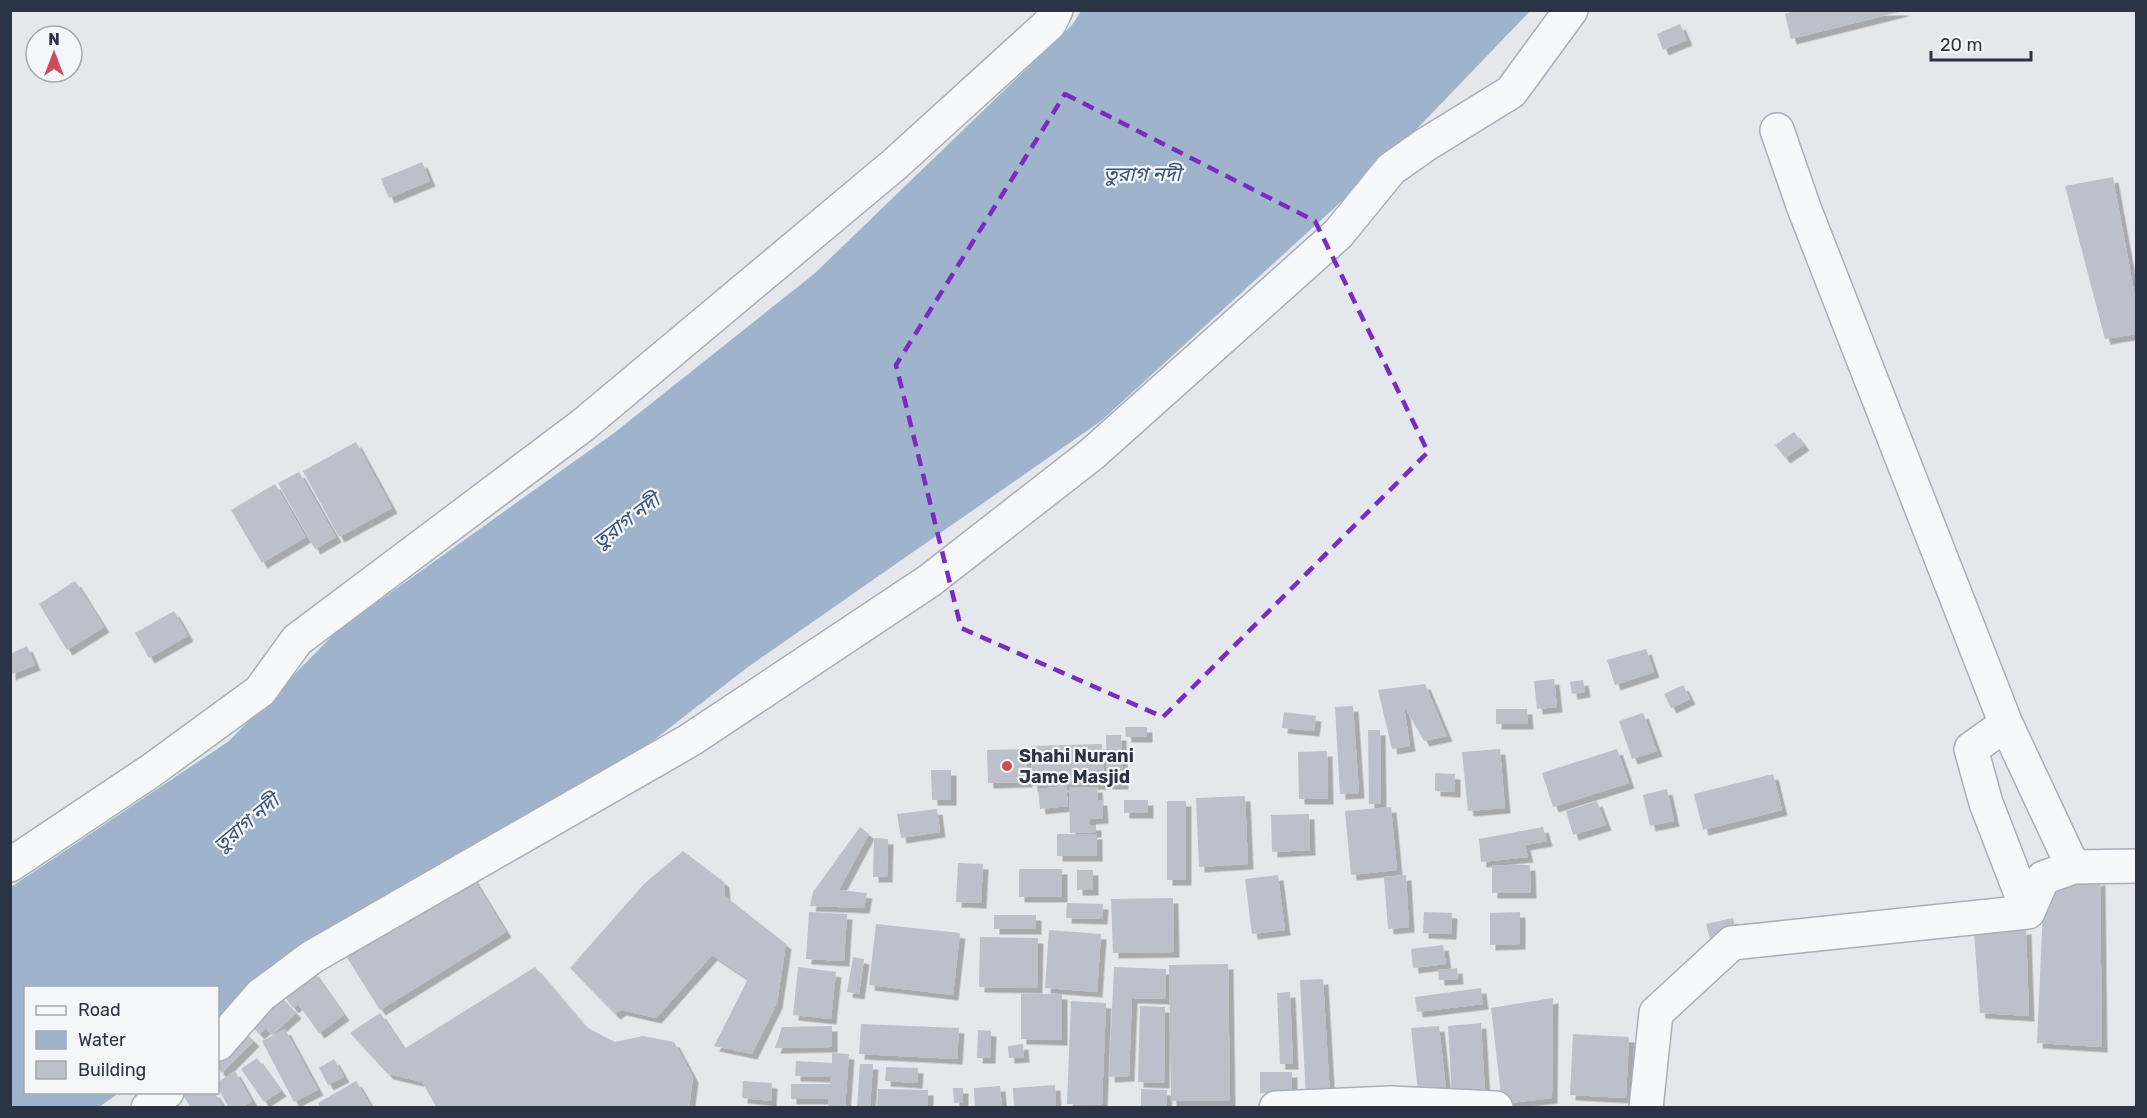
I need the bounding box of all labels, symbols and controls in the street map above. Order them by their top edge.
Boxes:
north arrow [24,24,84,84]
scale bar [1931,24,2032,62]
text: N [48,30,60,49]
text: 20 m [1940,34,1982,56]
water label: তুরাগ নদী [1103,162,1185,186]
water label: তুরাগ নদী [588,486,667,554]
place label: Shahi Nurani Jame Masjid [1019,745,1134,788]
marker: Shahi Nurani Jame Masjid [1000,759,1014,773]
water label: তুরাগ নদী [209,786,286,857]
legend [24,986,219,1094]
text: Road [78,999,121,1021]
text: Water [78,1029,126,1051]
text: Building [78,1059,146,1081]

